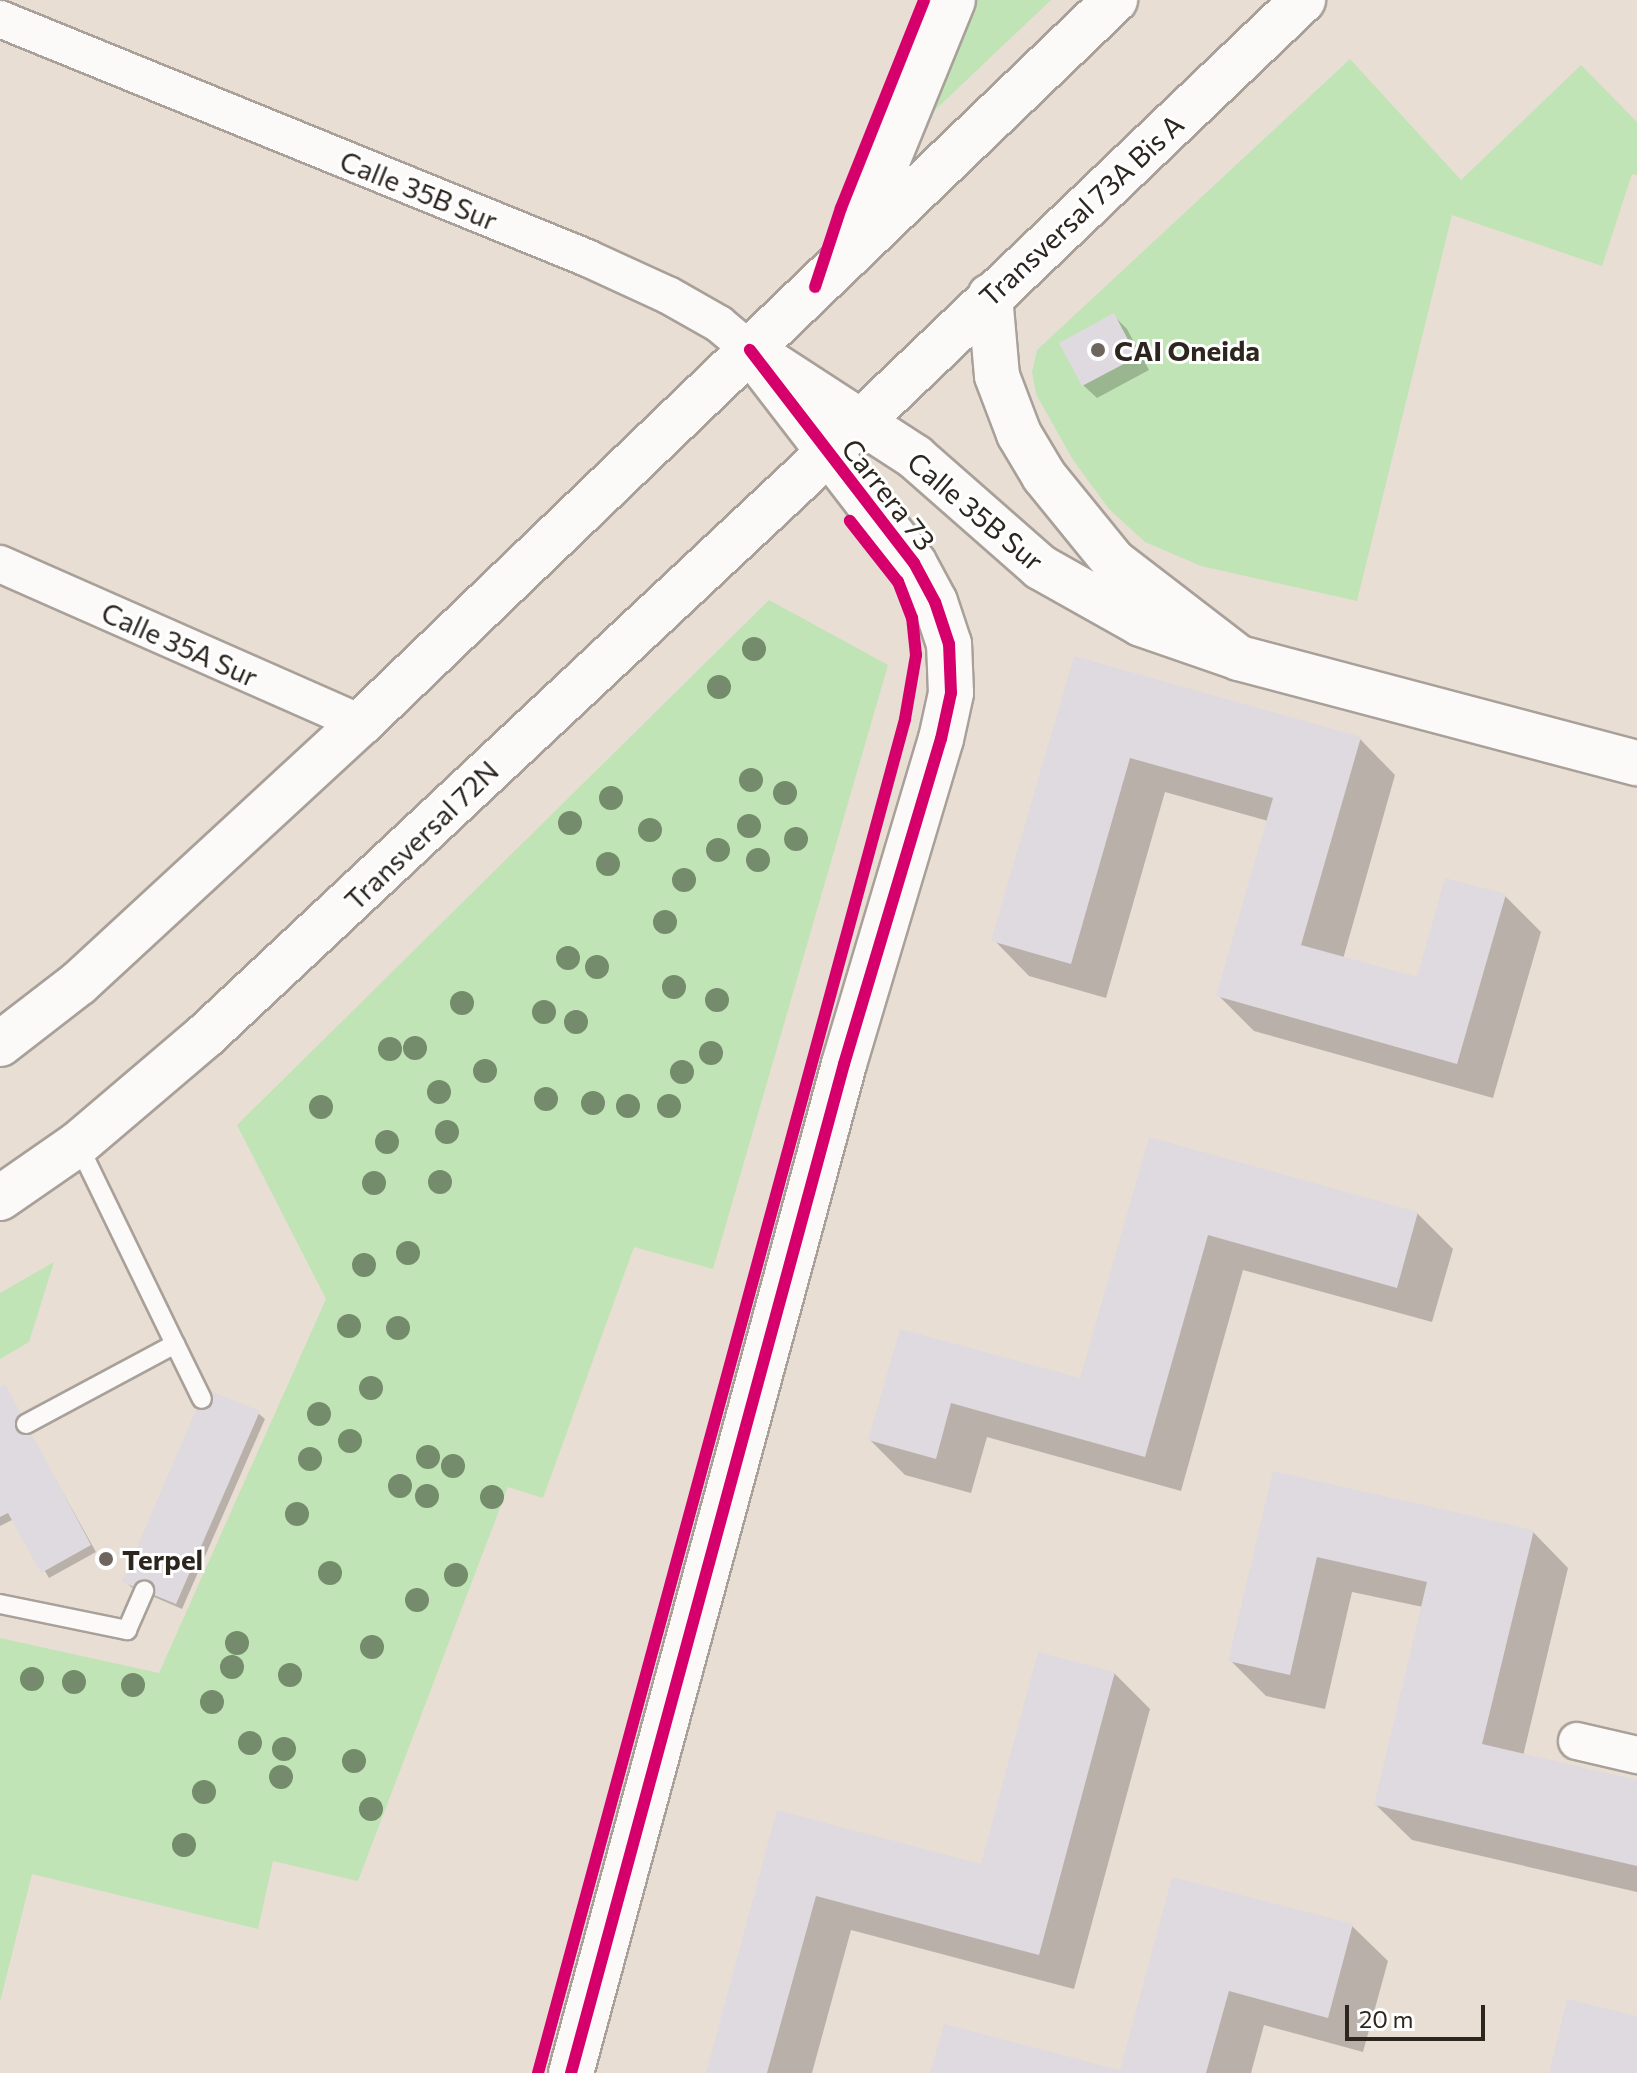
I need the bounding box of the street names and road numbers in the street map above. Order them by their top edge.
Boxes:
street label: Transversal 73A Bis A [972,107,1190,313]
street label: Calle 35B Sur [335,143,503,237]
street label: Carrera 73 [835,432,943,556]
street label: Calle 35B Sur [901,444,1051,578]
street label: Calle 35A Sur [97,595,263,693]
street label: Transversal 72N [337,753,505,917]

